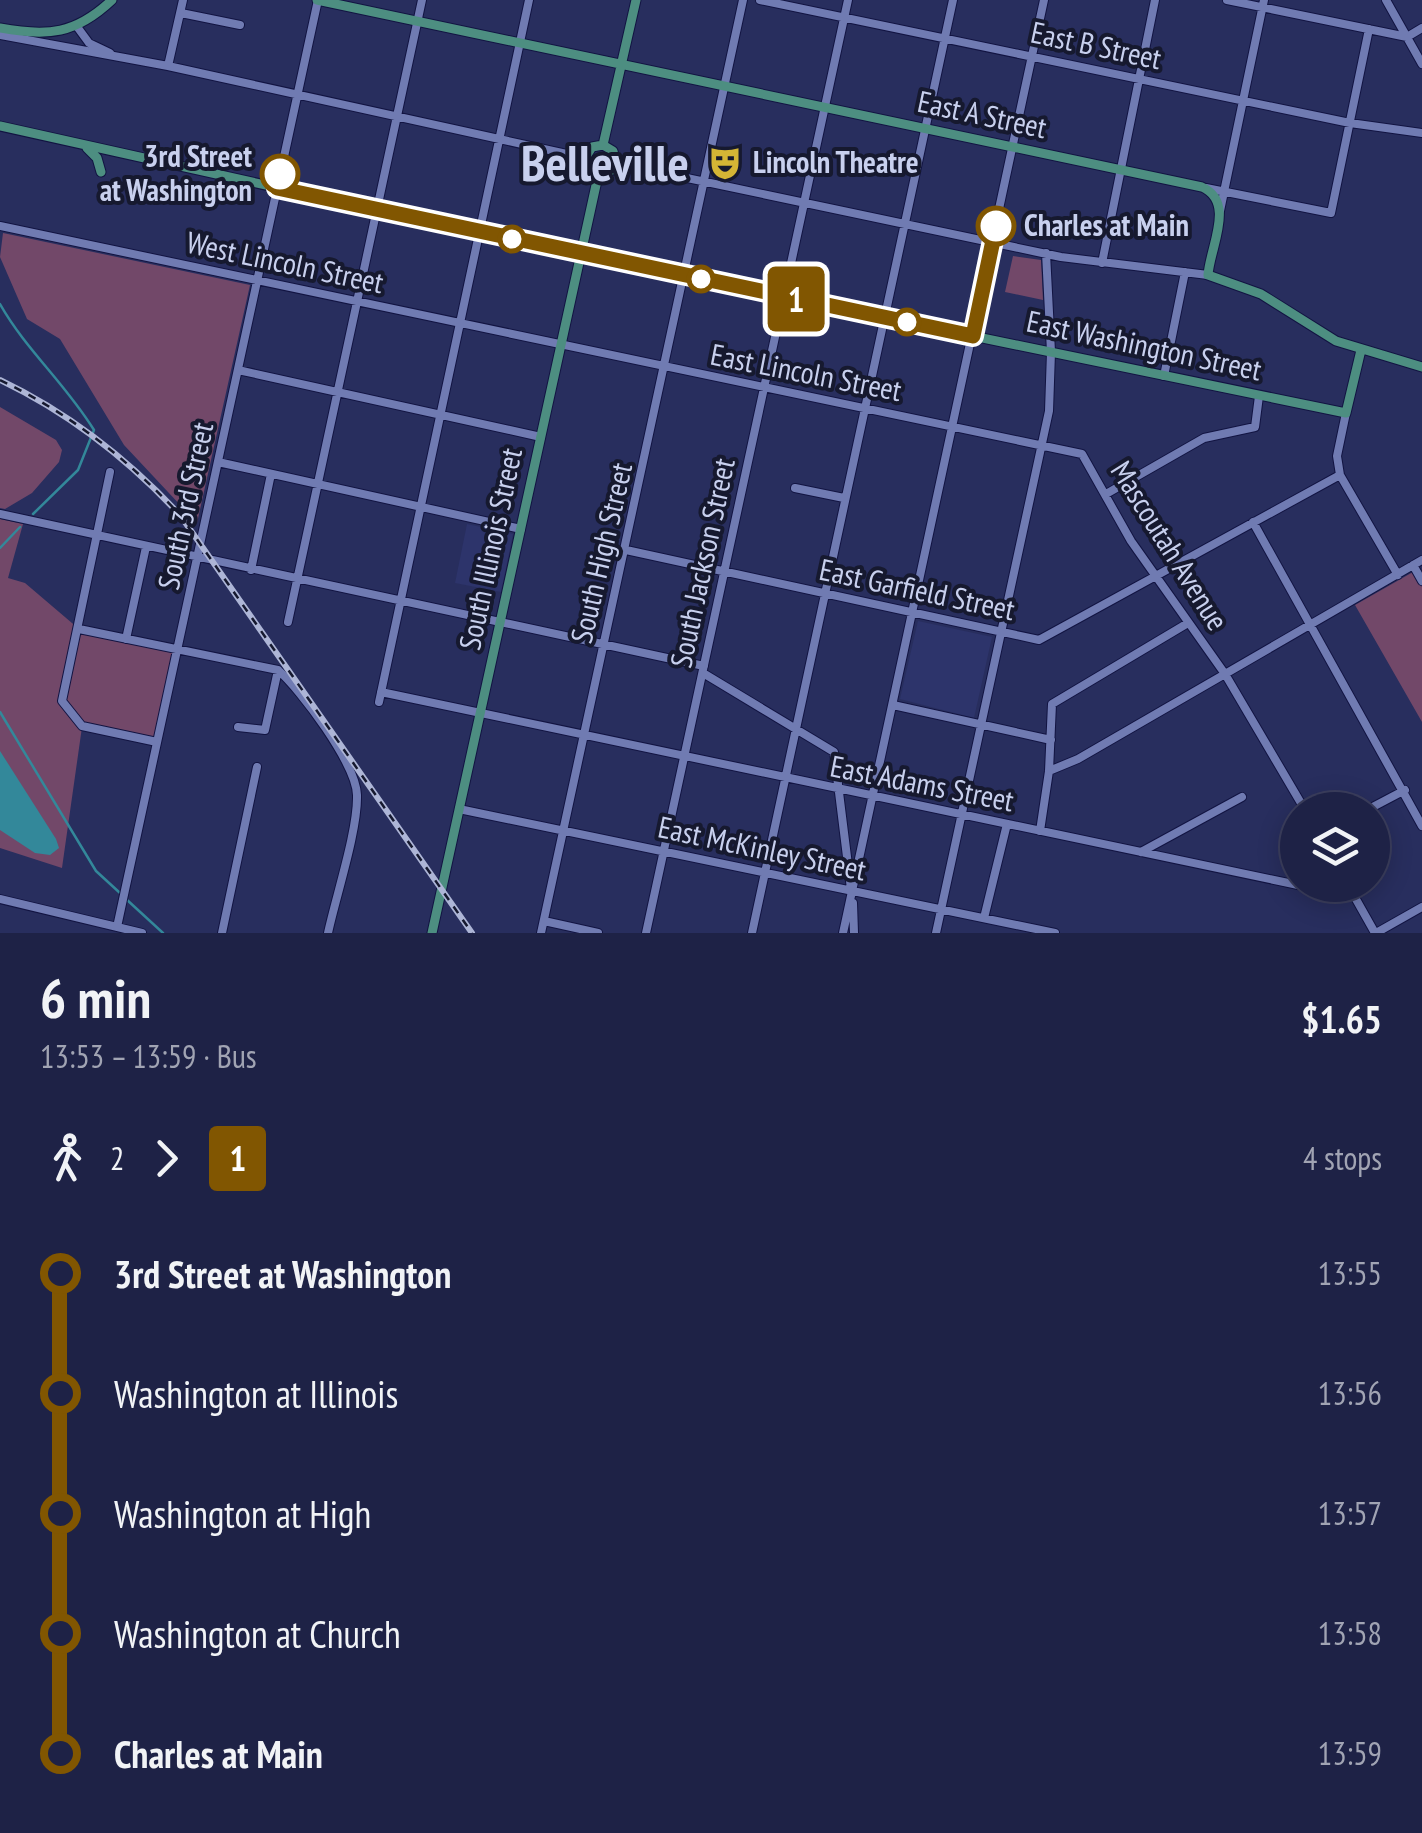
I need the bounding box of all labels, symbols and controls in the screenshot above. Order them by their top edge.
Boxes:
street label: East B Street [1028,12,1166,78]
street label: East A Street [914,81,1051,146]
district label: Belleville [521,130,689,195]
place label: 3rd Street at Washington [100,136,252,209]
place label: Lincoln Theatre [753,142,919,181]
theatre icon: Lincoln Theatre [706,144,744,182]
marker: 3rd Street at Washington [261,155,299,193]
place label: Charles at Main [1024,205,1189,244]
marker: Charles at Main [977,207,1015,245]
street label: West Lincoln Street [183,222,388,302]
unlabelled marker [499,226,525,252]
unlabelled marker [688,266,714,292]
line badge: 1 [764,266,828,332]
text: 1 [788,276,804,322]
street label: East Washington Street [1023,301,1266,389]
unlabelled marker [894,309,920,335]
street label: East Lincoln Street [708,334,906,409]
street label: South 3rd Street [148,418,221,593]
street label: South Illinois Street [449,443,530,653]
street label: Mascoutah Avenue [1103,453,1238,637]
street label: South Jackson Street [660,454,743,671]
street label: South High Street [561,458,640,647]
street label: East Garfield Street [816,549,1019,628]
street label: East Adams Street [827,746,1018,820]
map controls [1280,792,1390,902]
button: layers [1280,792,1390,902]
street label: East McKinley Street [655,806,871,889]
text: 6 min [40,962,151,1033]
text: $1.65 [1301,994,1382,1043]
text: 13:53 – 13:59 · Bus [40,1035,257,1077]
icon: walk [40,1131,95,1186]
icon: forward [139,1131,194,1186]
text: 1 [229,1135,246,1181]
text: 2 [110,1137,124,1179]
text: 4 stops [1303,1137,1382,1179]
text: 3rd Street at Washington [114,1249,451,1298]
text: 13:55 [1318,1252,1382,1294]
text: Washington at Illinois [114,1369,398,1418]
text: 13:56 [1318,1372,1382,1414]
text: Washington at High [114,1489,371,1538]
text: 13:57 [1318,1492,1382,1534]
text: Washington at Church [114,1609,401,1658]
text: 13:58 [1318,1612,1382,1654]
text: Charles at Main [114,1729,323,1778]
text: 13:59 [1318,1732,1382,1774]

